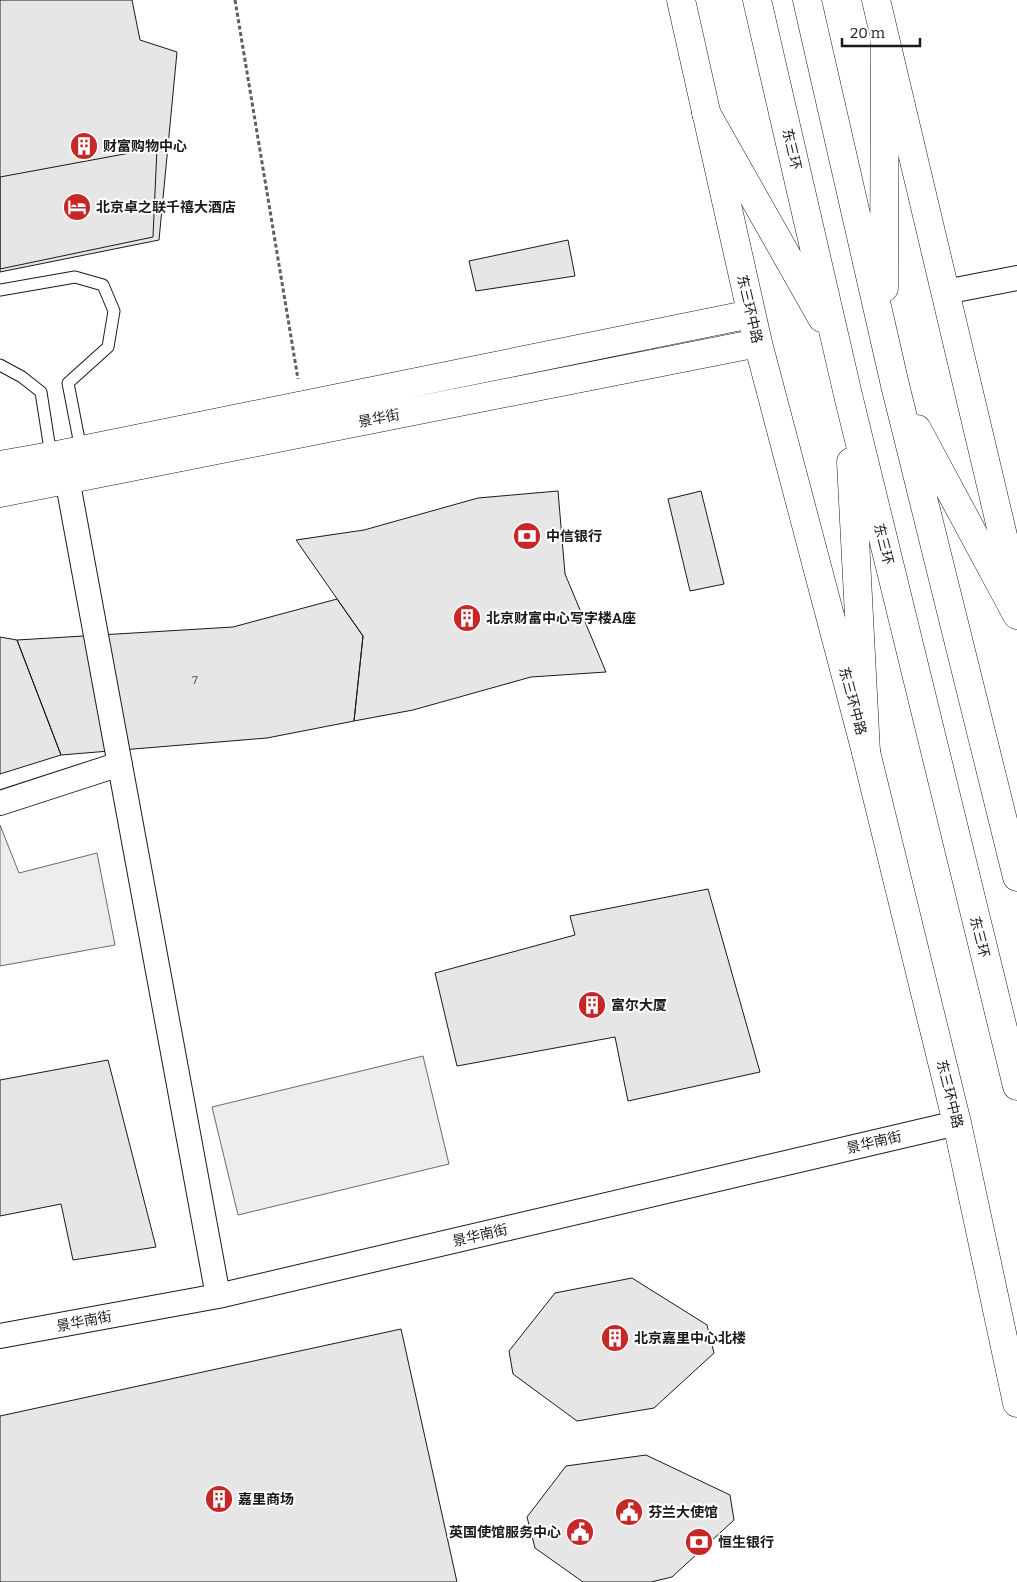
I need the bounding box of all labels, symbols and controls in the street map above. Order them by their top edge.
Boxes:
scale bar [842,15,920,47]
text: 20 m [850,24,886,42]
street label: 东三环 [779,127,805,171]
building icon: 财富购物中心 [69,131,99,161]
place label: 财富购物中心 [103,138,187,155]
hotel icon: 北京卓之联千禧大酒店 [62,192,92,222]
place label: 北京卓之联千禧大酒店 [96,199,236,216]
street label: 东三环中路 [733,273,766,345]
street label: 景华街 [357,406,401,431]
bank icon: 中信银行 [512,521,542,551]
street label: 东三环 [870,522,897,567]
place label: 中信银行 [546,528,602,545]
building icon: 北京财富中心写字楼A座 [452,603,482,633]
place label: 北京财富中心写字楼A座 [486,610,636,627]
street label: 东三环中路 [835,665,870,737]
house number: 7 [192,674,198,687]
street label: 东三环 [966,915,993,960]
building icon: 富尔大厦 [577,990,607,1020]
place label: 富尔大厦 [611,997,667,1014]
street label: 东三环中路 [933,1058,966,1130]
street label: 景华南街 [845,1128,903,1157]
street label: 景华南街 [451,1221,509,1250]
street label: 景华南街 [55,1308,113,1335]
building icon: 北京嘉里中心北楼 [600,1323,630,1353]
place label: 北京嘉里中心北楼 [634,1330,746,1347]
building icon: 嘉里商场 [204,1484,234,1514]
place label: 嘉里商场 [238,1491,294,1508]
public building icon: 芬兰大使馆 [614,1497,644,1527]
place label: 芬兰大使馆 [648,1504,718,1521]
public building icon: 英国使馆服务中心 [565,1517,595,1547]
place label: 英国使馆服务中心 [449,1524,561,1541]
bank icon: 恒生银行 [684,1527,714,1557]
place label: 恒生银行 [718,1534,774,1551]

